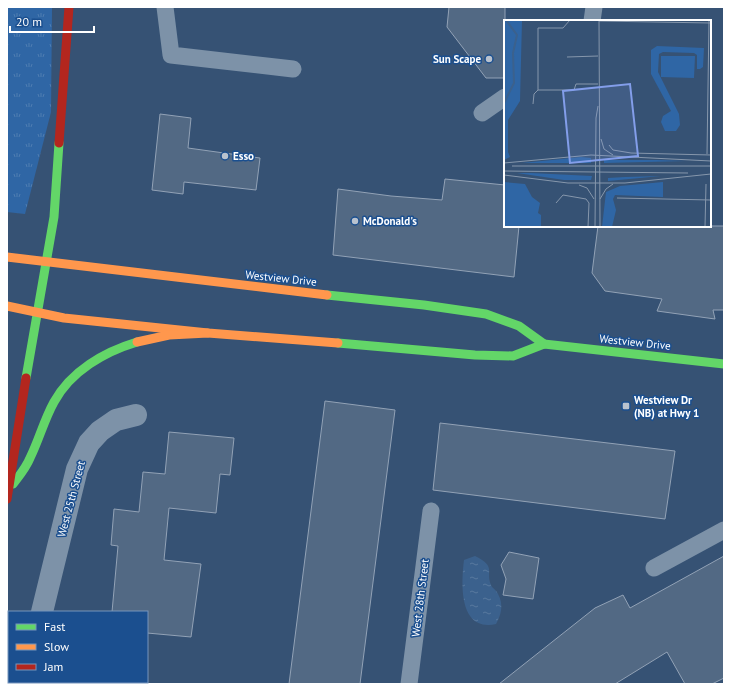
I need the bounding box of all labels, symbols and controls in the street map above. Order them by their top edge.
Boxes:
scale bar [10,8,94,34]
text: 20 m [16,14,42,29]
inset map [504,20,711,227]
place label: Sun Scape [433,52,481,66]
marker: Sun Scape [484,54,494,64]
place label: Esso [233,149,254,163]
marker: Esso [220,151,230,161]
place label: McDonald's [363,214,417,228]
marker: McDonald's [350,216,360,226]
street label: Westview Drive [245,267,318,289]
street label: Westview Drive [599,331,672,353]
place label: Westview Dr (NB) at Hwy 1 [634,393,699,420]
marker: Westview Dr (NB) at Hwy 1 [621,401,631,411]
street label: West 25th Street [54,459,88,539]
street label: West 28th Street [408,558,432,638]
legend [8,611,148,683]
text: Fast [44,619,65,634]
text: Slow [44,639,69,654]
text: Jam [43,659,63,674]

